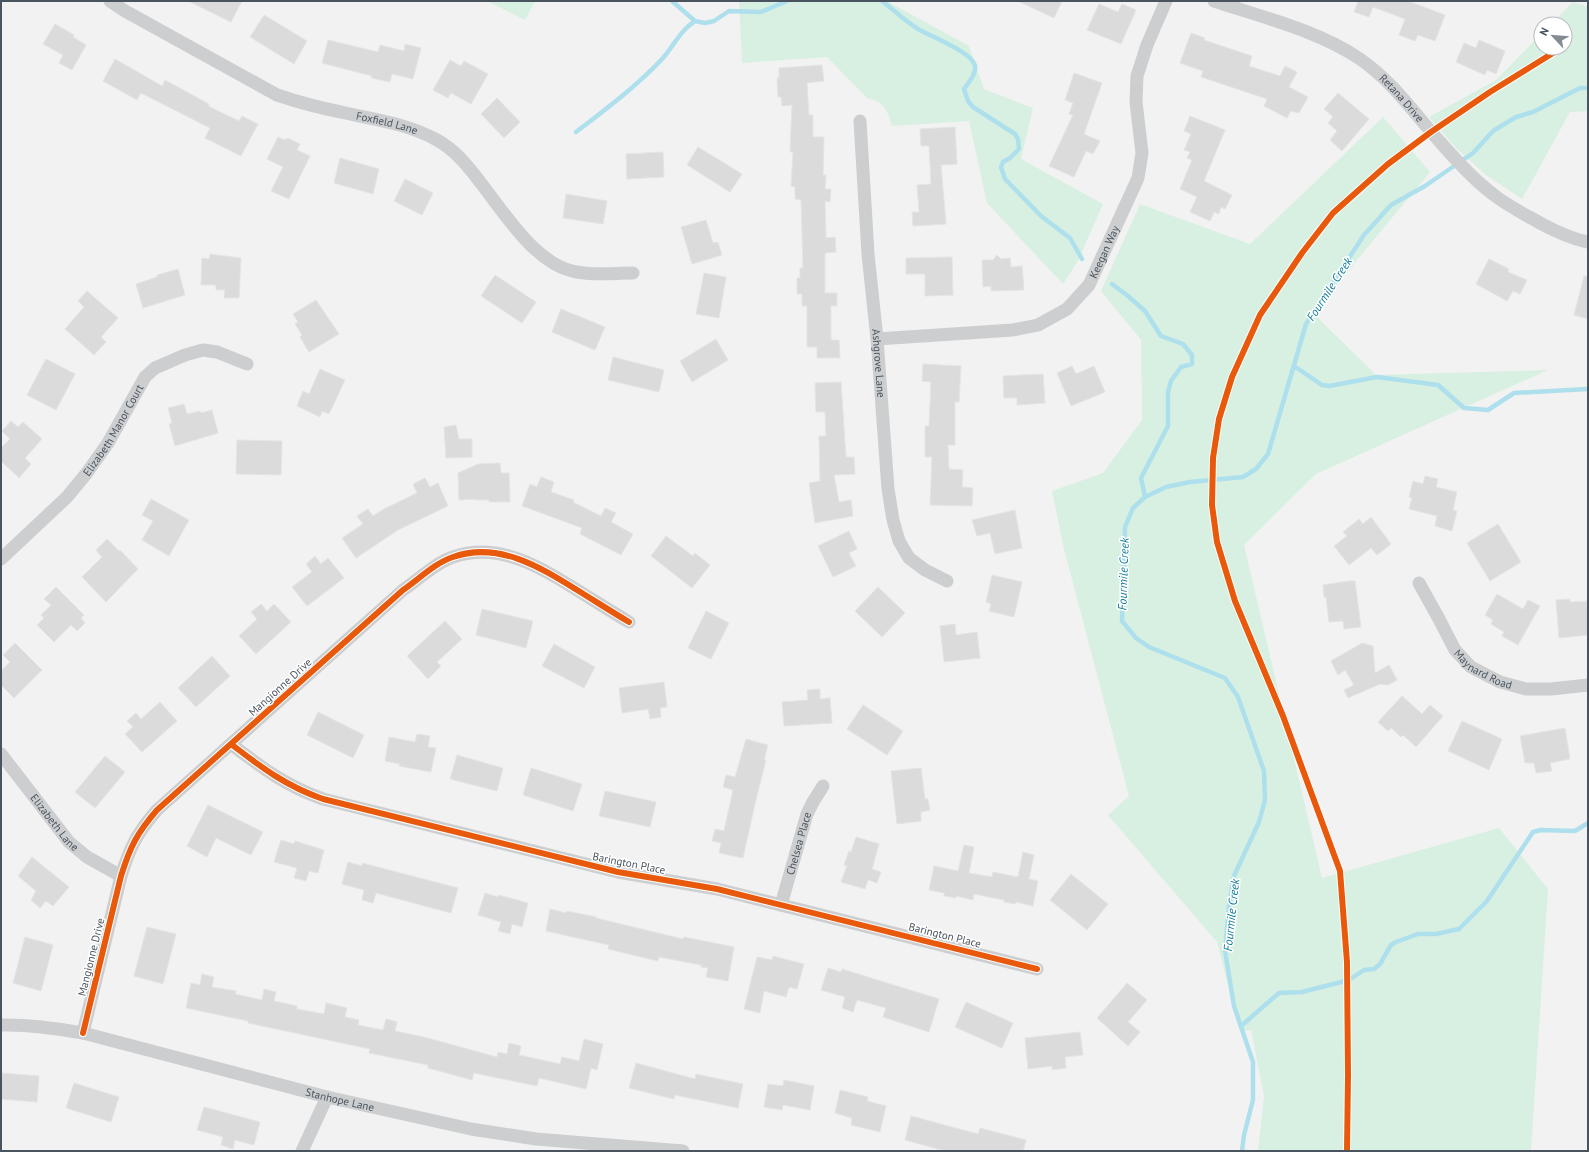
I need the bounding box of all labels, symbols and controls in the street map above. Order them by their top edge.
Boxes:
north arrow [1533,16,1573,56]
text: N [1536,25,1552,38]
street label: Retana Drive [1377,71,1427,125]
street label: Foxfield Lane [355,108,420,138]
street label: Keegan Way [1086,222,1123,280]
water label: Fourmile Creek [1303,254,1355,324]
street label: Ashgrove Lane [869,328,888,398]
street label: Elizabeth Manor Court [80,382,147,479]
water label: Fourmile Creek [1114,537,1132,611]
street label: Maynard Road [1451,646,1514,692]
street label: Mangionne Drive [246,655,315,719]
street label: Elizabeth Lane [27,791,82,854]
street label: Chelsea Place [783,810,814,877]
street label: Barington Place [591,849,667,877]
water label: Fourmile Creek [1220,877,1242,952]
street label: Mangionne Drive [75,916,108,998]
street label: Barington Place [907,919,983,951]
street label: Stanhope Lane [304,1085,376,1114]

